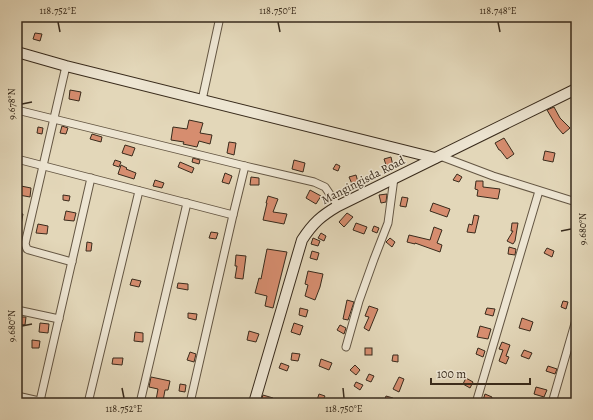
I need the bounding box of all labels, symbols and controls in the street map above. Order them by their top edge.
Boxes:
text: 118.752°E [40,4,77,17]
text: 118.750°E [259,4,297,17]
text: 118.748°E [479,4,517,17]
text: 9.678°N [5,88,18,120]
street label: Mangingisda Road [318,152,408,208]
text: 9.680°N [576,213,589,245]
text: 9.680°N [5,310,18,342]
scale bar [431,360,530,386]
text: 100 m [437,366,466,382]
text: 118.752°E [106,402,143,415]
text: 118.750°E [325,402,363,415]

